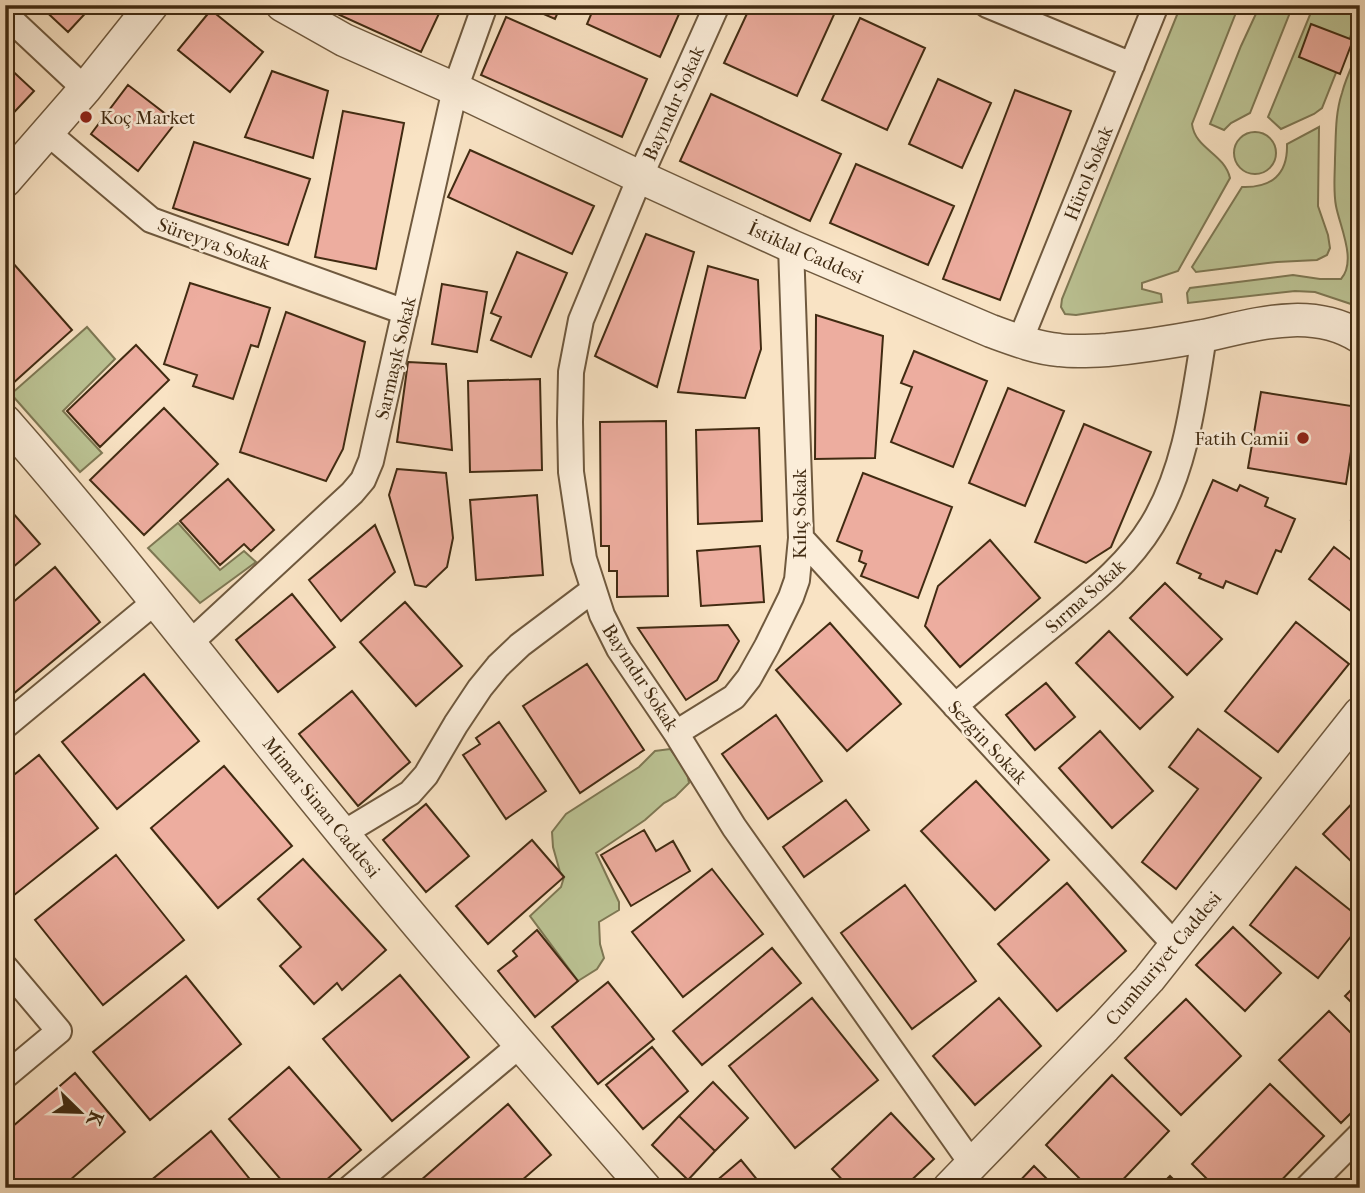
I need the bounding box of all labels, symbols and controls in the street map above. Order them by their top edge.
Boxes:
street label: Bayındır Sokak [639,42,709,164]
place label: Koç Market [100,107,196,129]
marker: Koç Market [78,109,94,125]
street label: Hürol Sokak [1060,123,1118,224]
street label: Süreyya Sokak [154,213,273,275]
street label: İstiklal Caddesi [744,218,867,288]
street label: Sarmaşık Sokak [371,294,421,422]
place label: Fatih Camii [1194,428,1289,450]
marker: Fatih Camii [1295,430,1311,446]
street label: Kılıç Sokak [789,469,811,559]
street label: Sırma Sokak [1041,555,1130,638]
street label: Bayındır Sokak [597,620,683,735]
street label: Sezgin Sokak [943,696,1032,789]
street label: Mimar Sinan Caddesi [258,733,385,883]
street label: Cumhuriyet Caddesi [1101,887,1226,1030]
north arrow [46,1078,116,1148]
text: K [81,1108,108,1130]

